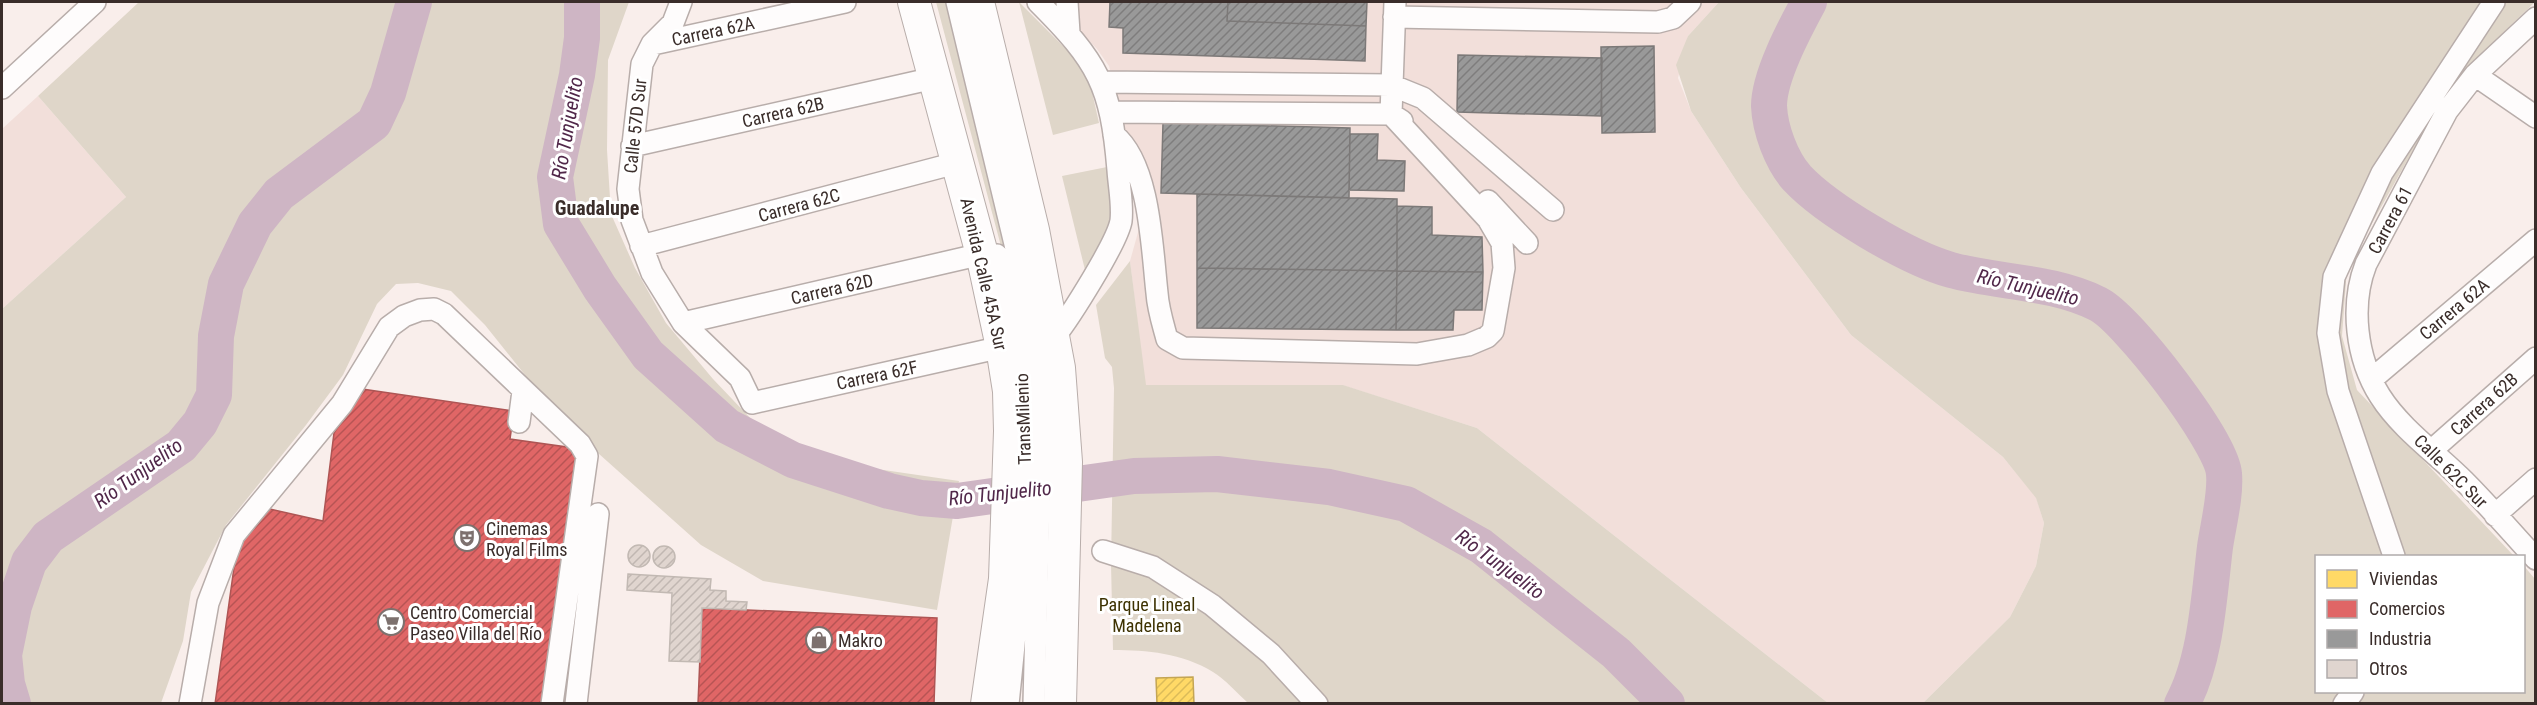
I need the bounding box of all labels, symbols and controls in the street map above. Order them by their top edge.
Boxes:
street label: Carrera 62A [670,12,757,50]
water label: Río Tunjuelito [546,75,588,181]
street label: Calle 57D Sur [620,77,650,175]
street label: Carrera 62B [740,92,826,132]
street label: Carrera 61 [2363,183,2417,257]
street label: Carrera 62C [756,184,842,226]
district label: Guadalupe [555,196,639,220]
street label: Avenida Calle 45A Sur [956,196,1012,353]
water label: Río Tunjuelito [1975,264,2081,310]
street label: Carrera 62D [789,269,875,309]
street label: Carrera 62A [2415,274,2493,344]
street label: Carrera 62F [835,356,920,394]
street label: Carrera 62B [2446,368,2522,440]
street label: TransMilenio [1011,373,1035,465]
street label: Calle 62C Sur [2410,430,2492,512]
water label: Río Tunjuelito [89,433,187,513]
water label: Río Tunjuelito [947,476,1053,510]
place label: Cinemas Royal Films [486,518,567,560]
theatre icon: Cinemas Royal Films [452,523,482,553]
water label: Río Tunjuelito [1451,524,1549,604]
legend [2315,555,2525,693]
text: Viviendas [2369,568,2438,589]
park label: Parque Lineal Madelena [1099,594,1195,636]
text: Comercios [2369,598,2445,619]
place label: Centro Comercial Paseo Villa del Río [410,602,542,644]
supermarket icon: Centro Comercial Paseo Villa del Río [376,607,406,637]
shop icon: Makro [804,625,834,655]
text: Industria [2369,628,2432,649]
place label: Makro [838,630,883,651]
text: Otros [2369,658,2408,679]

